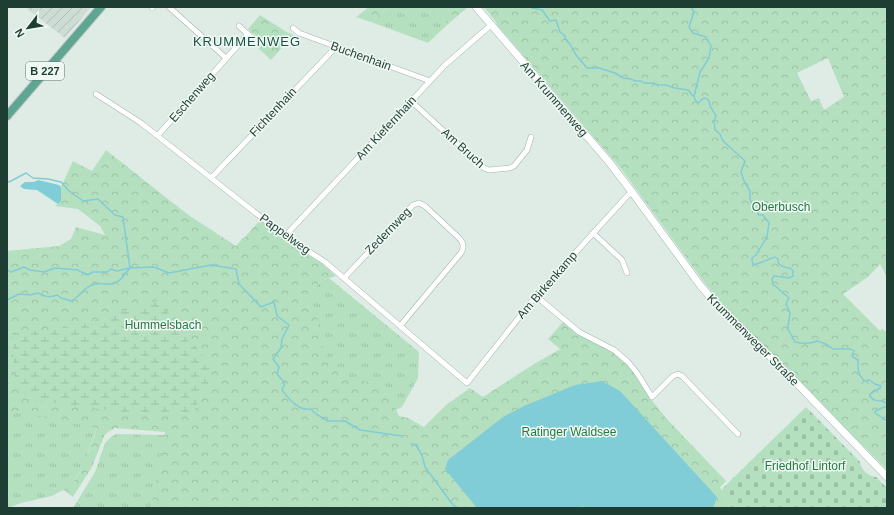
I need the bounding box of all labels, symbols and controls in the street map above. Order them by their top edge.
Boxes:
north arrow [8,8,48,48]
text: N [12,27,27,40]
district label: KRUMMENWEG [193,34,301,49]
street label: Buchenhain [329,39,393,73]
street label: Am Krummenweg [517,58,591,140]
road number: B 227 [26,62,64,80]
street label: Eschenweg [166,69,218,125]
street label: Fichtenhain [247,85,299,139]
street label: Am Kiefernhain [353,93,419,163]
street label: Am Bruch [439,125,487,171]
park label: Oberbusch [752,200,810,214]
street label: Zedernweg [362,205,414,257]
street label: Pappelweg [257,211,313,257]
street label: Am Birkenkamp [514,248,580,322]
street label: Krummenweger Straße [704,291,802,389]
park label: Hummelsbach [125,318,201,332]
park label: Ratinger Waldsee [522,425,617,439]
park label: Friedhof Lintorf [765,459,846,473]

